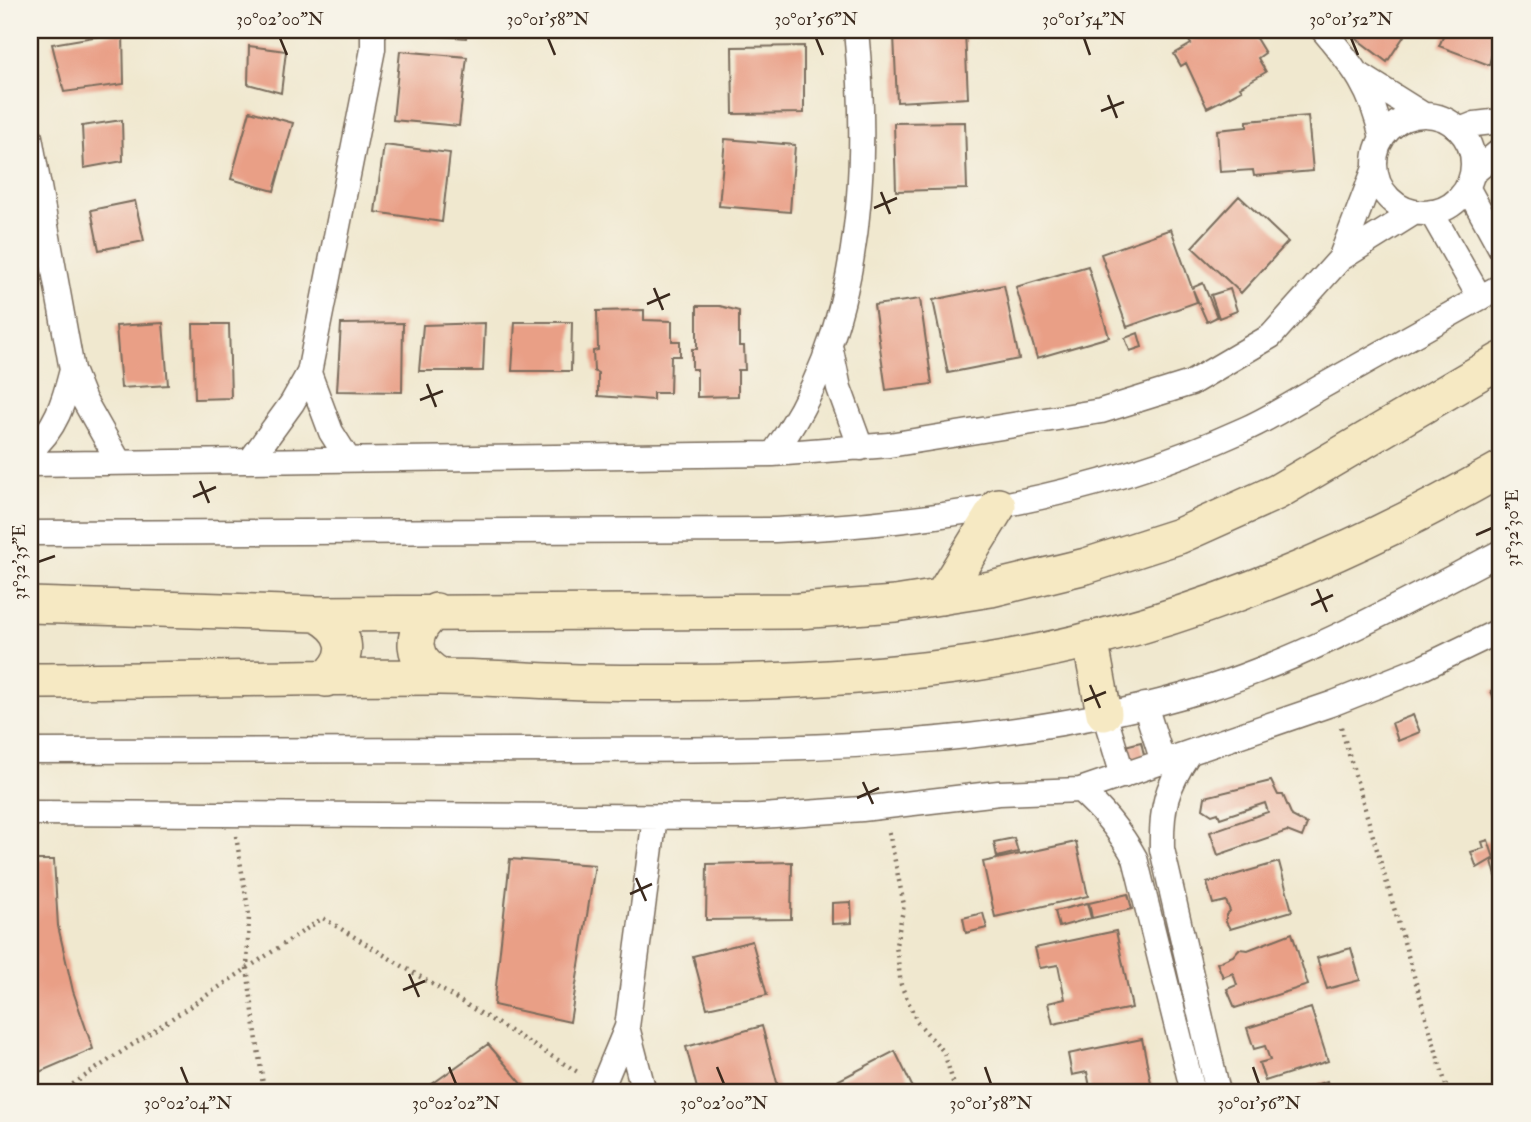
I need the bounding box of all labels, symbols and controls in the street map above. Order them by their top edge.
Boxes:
text: 30°02'00"N [236,8,324,31]
text: 30°01'58"N [507,8,589,31]
text: 30°01'56"N [774,8,858,31]
text: 30°01'54"N [1042,8,1126,31]
text: 30°01'52"N [1309,8,1393,31]
text: 31°32'30"E [1501,489,1524,567]
text: 31°32'35"E [8,524,31,600]
text: 30°02'04"N [144,1092,232,1115]
text: 30°02'02"N [412,1092,500,1115]
text: 30°02'00"N [680,1092,768,1115]
text: 30°01'58"N [950,1092,1032,1115]
text: 30°01'56"N [1217,1092,1301,1115]

